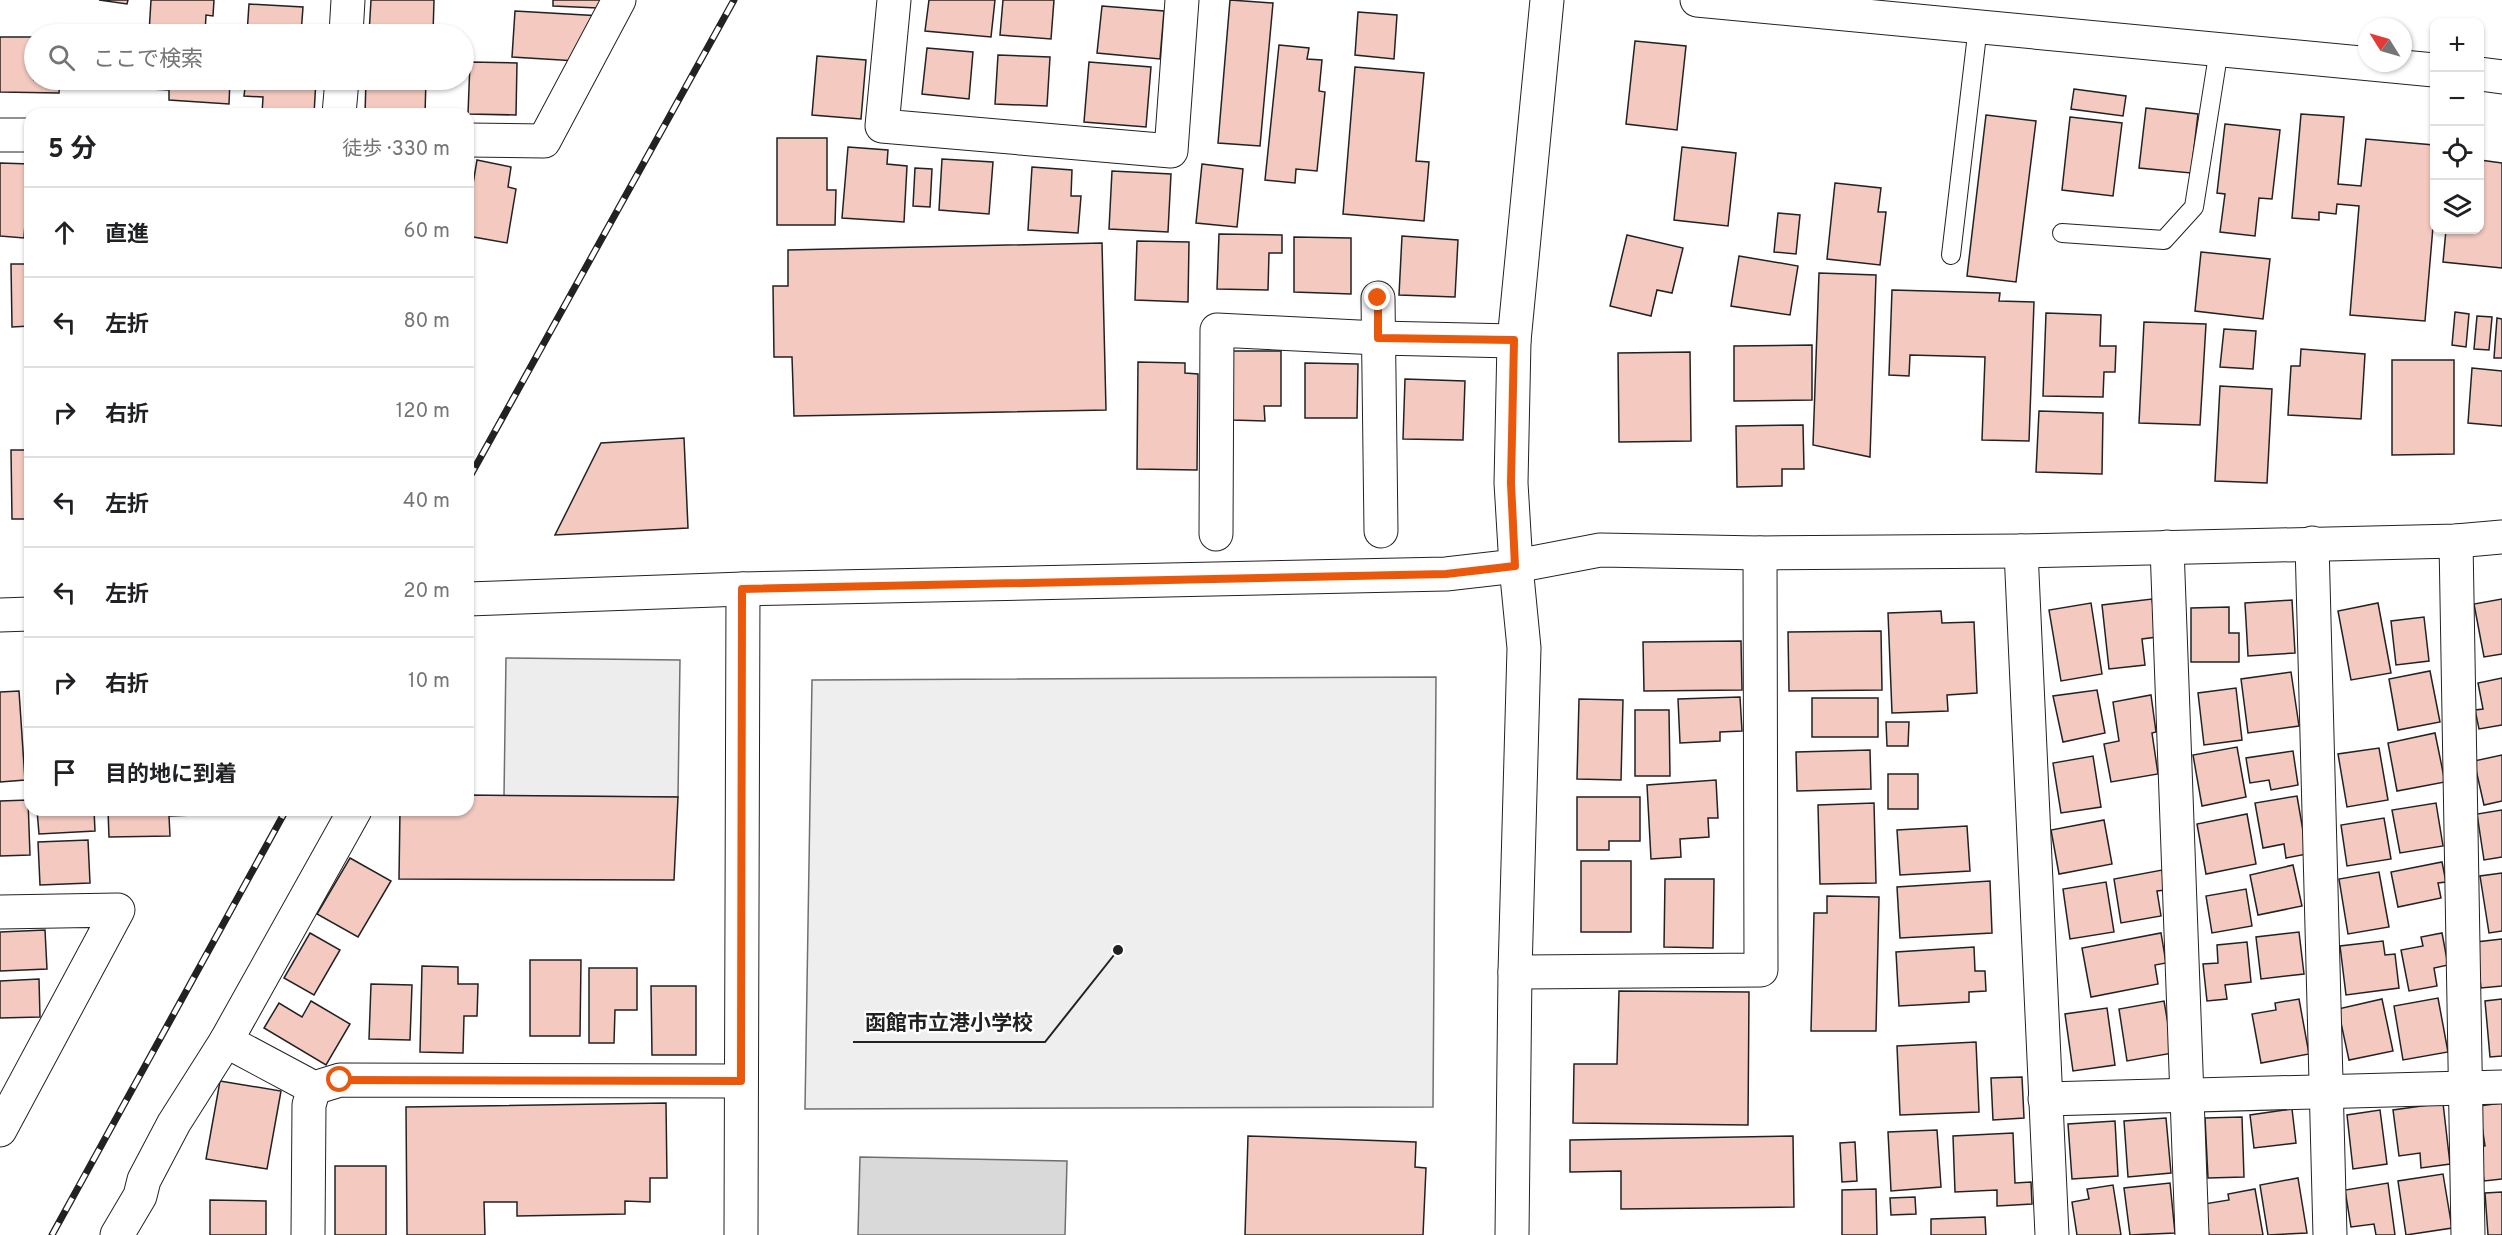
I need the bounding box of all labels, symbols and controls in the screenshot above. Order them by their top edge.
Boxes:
north arrow [2358,18,2412,72]
map controls [2430,18,2484,234]
button: + [2430,18,2484,72]
search box [24,24,474,90]
icon: search [45,41,78,74]
text: ここで検索 [93,47,203,74]
button: − [2430,72,2484,126]
button: locate [2430,126,2484,180]
text: 5 分 [48,134,96,167]
text: 徒歩 · 330 m [342,137,450,163]
button: layers [2430,180,2484,234]
icon: ahead [48,216,81,249]
text: 60 m [404,219,450,245]
text: 直進 [105,222,149,249]
route end [1364,284,1390,310]
icon: left [48,306,81,339]
text: 80 m [404,309,450,335]
text: 左折 [105,312,149,339]
icon: right [48,396,81,429]
text: 120 m [396,399,450,425]
text: 右折 [105,402,149,429]
icon: left [48,486,81,519]
text: 40 m [403,489,450,515]
text: 左折 [105,492,149,519]
icon: left [48,576,81,609]
text: 20 m [403,579,450,605]
text: 左折 [105,582,149,609]
icon: right [48,666,81,699]
text: 10 m [408,669,450,695]
text: 右折 [105,672,149,699]
icon: arrive [48,756,81,789]
text: 目的地に到着 [105,762,237,789]
callout: 函館市立港小学校 [853,1003,1045,1042]
text: 函館市立港小学校 [865,1011,1033,1038]
route start [326,1066,352,1092]

